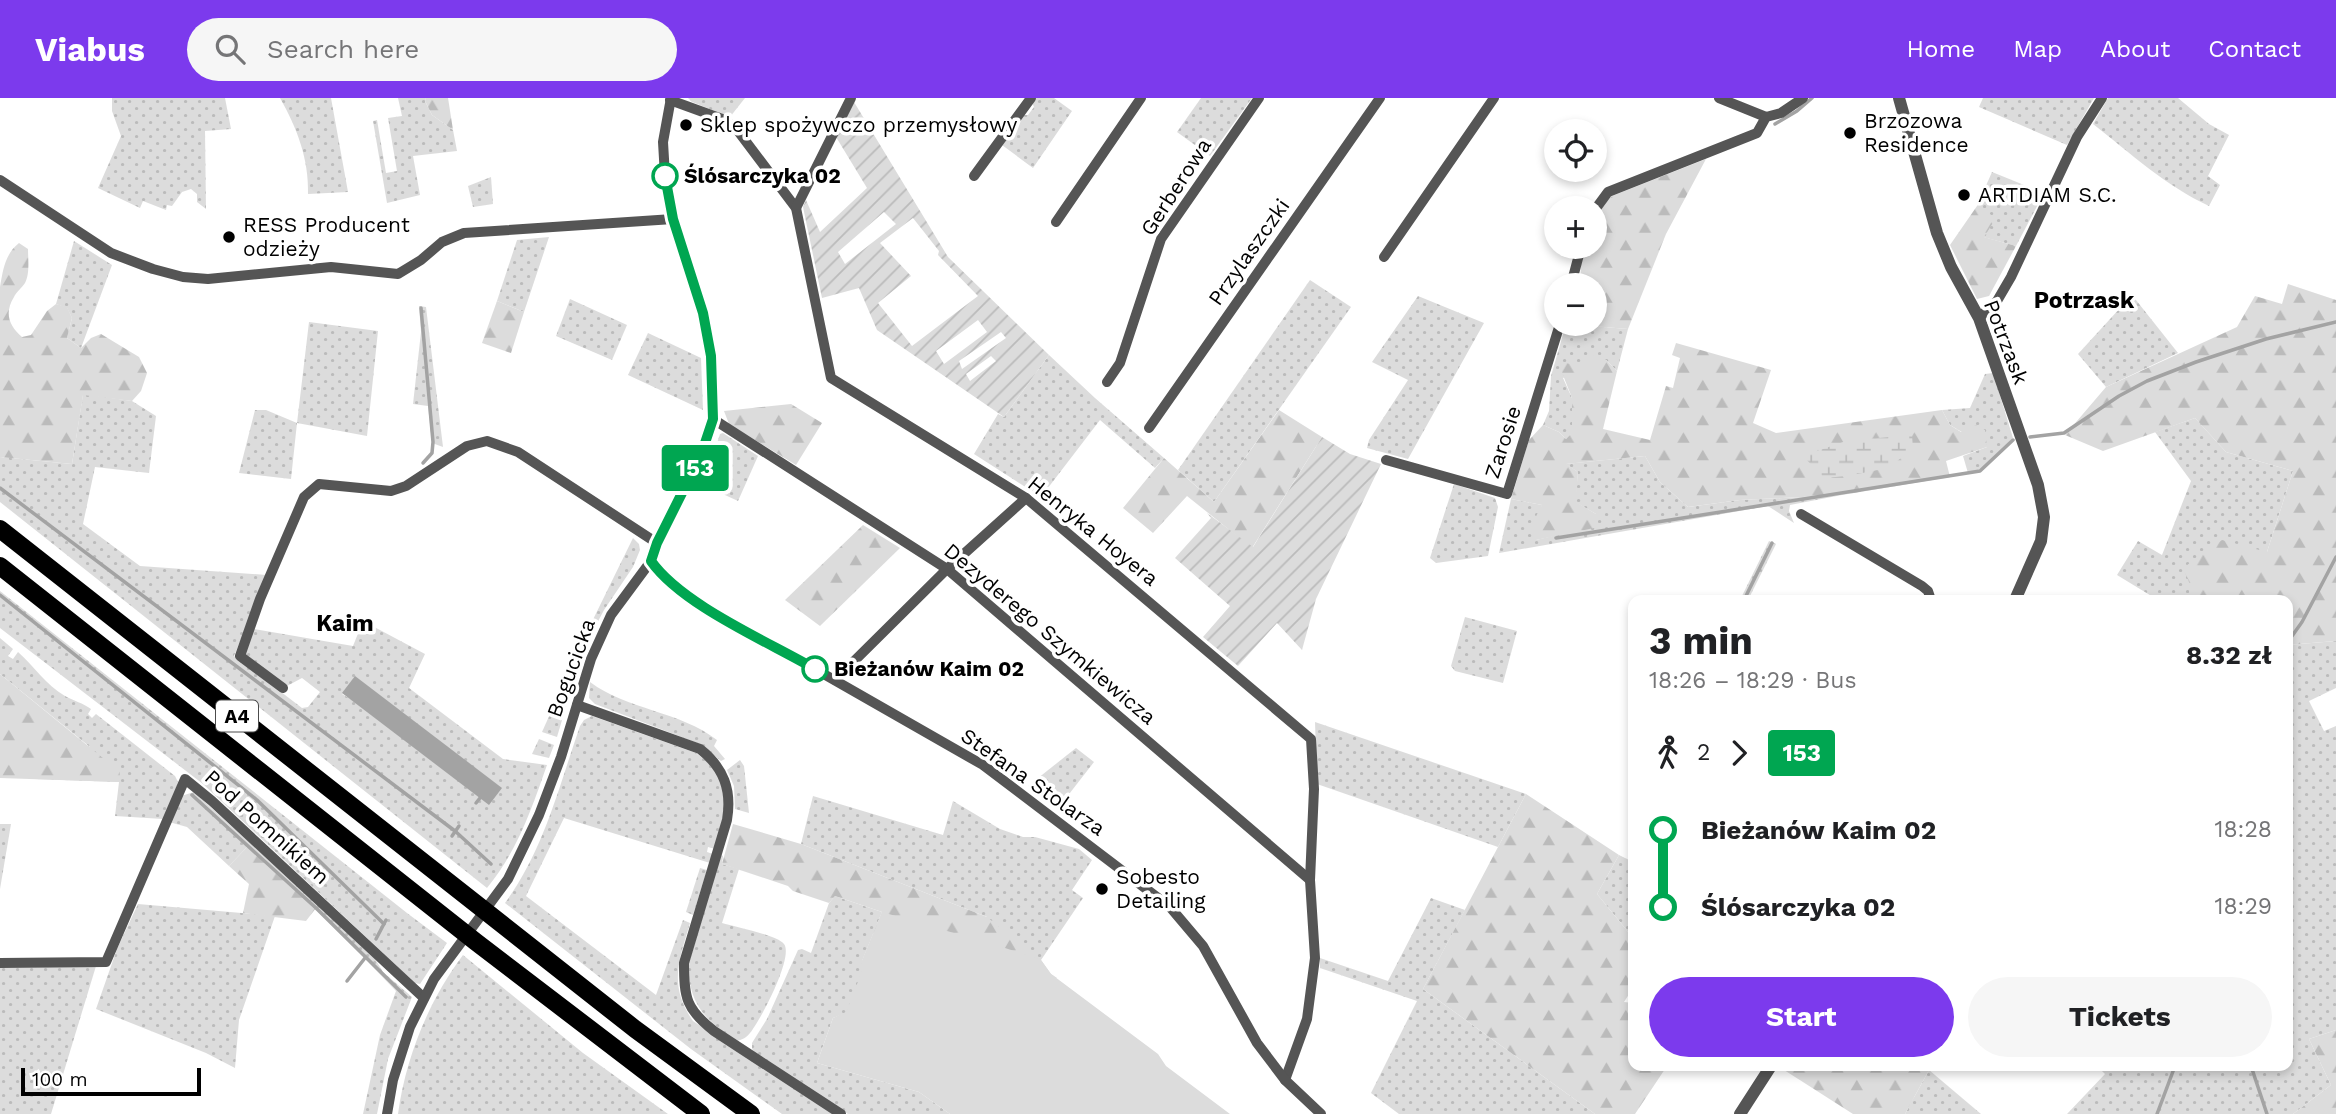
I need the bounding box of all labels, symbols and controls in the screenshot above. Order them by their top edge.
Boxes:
search box [187,18,677,81]
text: Viabus [35,30,145,69]
icon: search [211,30,249,68]
text: Search here [267,34,419,64]
text: Home [1907,35,1975,63]
text: Map [2013,35,2062,63]
text: About [2100,35,2170,63]
text: Contact [2208,35,2301,63]
place label: Brzozowa Residence [1864,108,1969,157]
place label: Sklep spożywczo przemysłowy [700,112,1018,137]
marker: Sklep spożywczo przemysłowy [678,117,694,133]
map controls [1544,119,1607,336]
button: locate [1544,119,1607,182]
marker: Brzozowa Residence [1842,125,1858,141]
street label: Gerberowa [1135,133,1216,240]
marker: Ślósarczyka 02 [652,163,678,189]
place label: Ślósarczyka 02 [684,163,841,188]
place label: ARTDIAM S.C. [1978,182,2117,207]
marker: ARTDIAM S.C. [1956,187,1972,203]
street label: Przylaszczki [1203,194,1294,310]
button: + [1544,196,1607,259]
place label: RESS Producent odzieży [243,212,410,261]
marker: RESS Producent odzieży [221,229,237,245]
button: − [1544,273,1607,336]
district label: Potrzask [2034,287,2135,314]
street label: Potrzask [1979,296,2034,388]
street label: Zarosie [1479,402,1526,481]
line badge: 153 [655,445,735,491]
text: 153 [676,454,714,482]
street label: Henryka Hoyera [1023,470,1164,591]
street label: Dezyderego Szymkiewicza [939,538,1161,730]
district label: Kaim [316,610,374,637]
street label: Bogucicka [541,615,600,721]
text: 3 min [1649,619,1753,663]
text: 8.32 zł [2186,640,2272,670]
marker: Bieżanów Kaim 02 [802,656,828,682]
place label: Bieżanów Kaim 02 [834,656,1024,681]
text: 18:26 – 18:29 · Bus [1649,667,1857,694]
road number: A4 [216,701,258,732]
street label: Stefana Stolarza [956,723,1110,841]
icon: walk [1649,734,1687,772]
icon: forward [1720,734,1758,772]
text: 2 [1697,739,1710,766]
text: 153 [1782,739,1821,767]
street label: Pod Pomnikiem [200,764,335,889]
text: Bieżanów Kaim 02 [1701,815,1936,845]
text: 18:28 [2214,816,2272,843]
place label: Sobesto Detailing [1116,864,1206,913]
marker: Sobesto Detailing [1094,881,1110,897]
text: Ślósarczyka 02 [1701,892,1895,922]
text: 18:29 [2214,893,2272,920]
button: Start [1649,977,1954,1057]
button: Tickets [1968,977,2272,1057]
scale bar [21,1065,201,1097]
text: 100 m [32,1068,88,1091]

